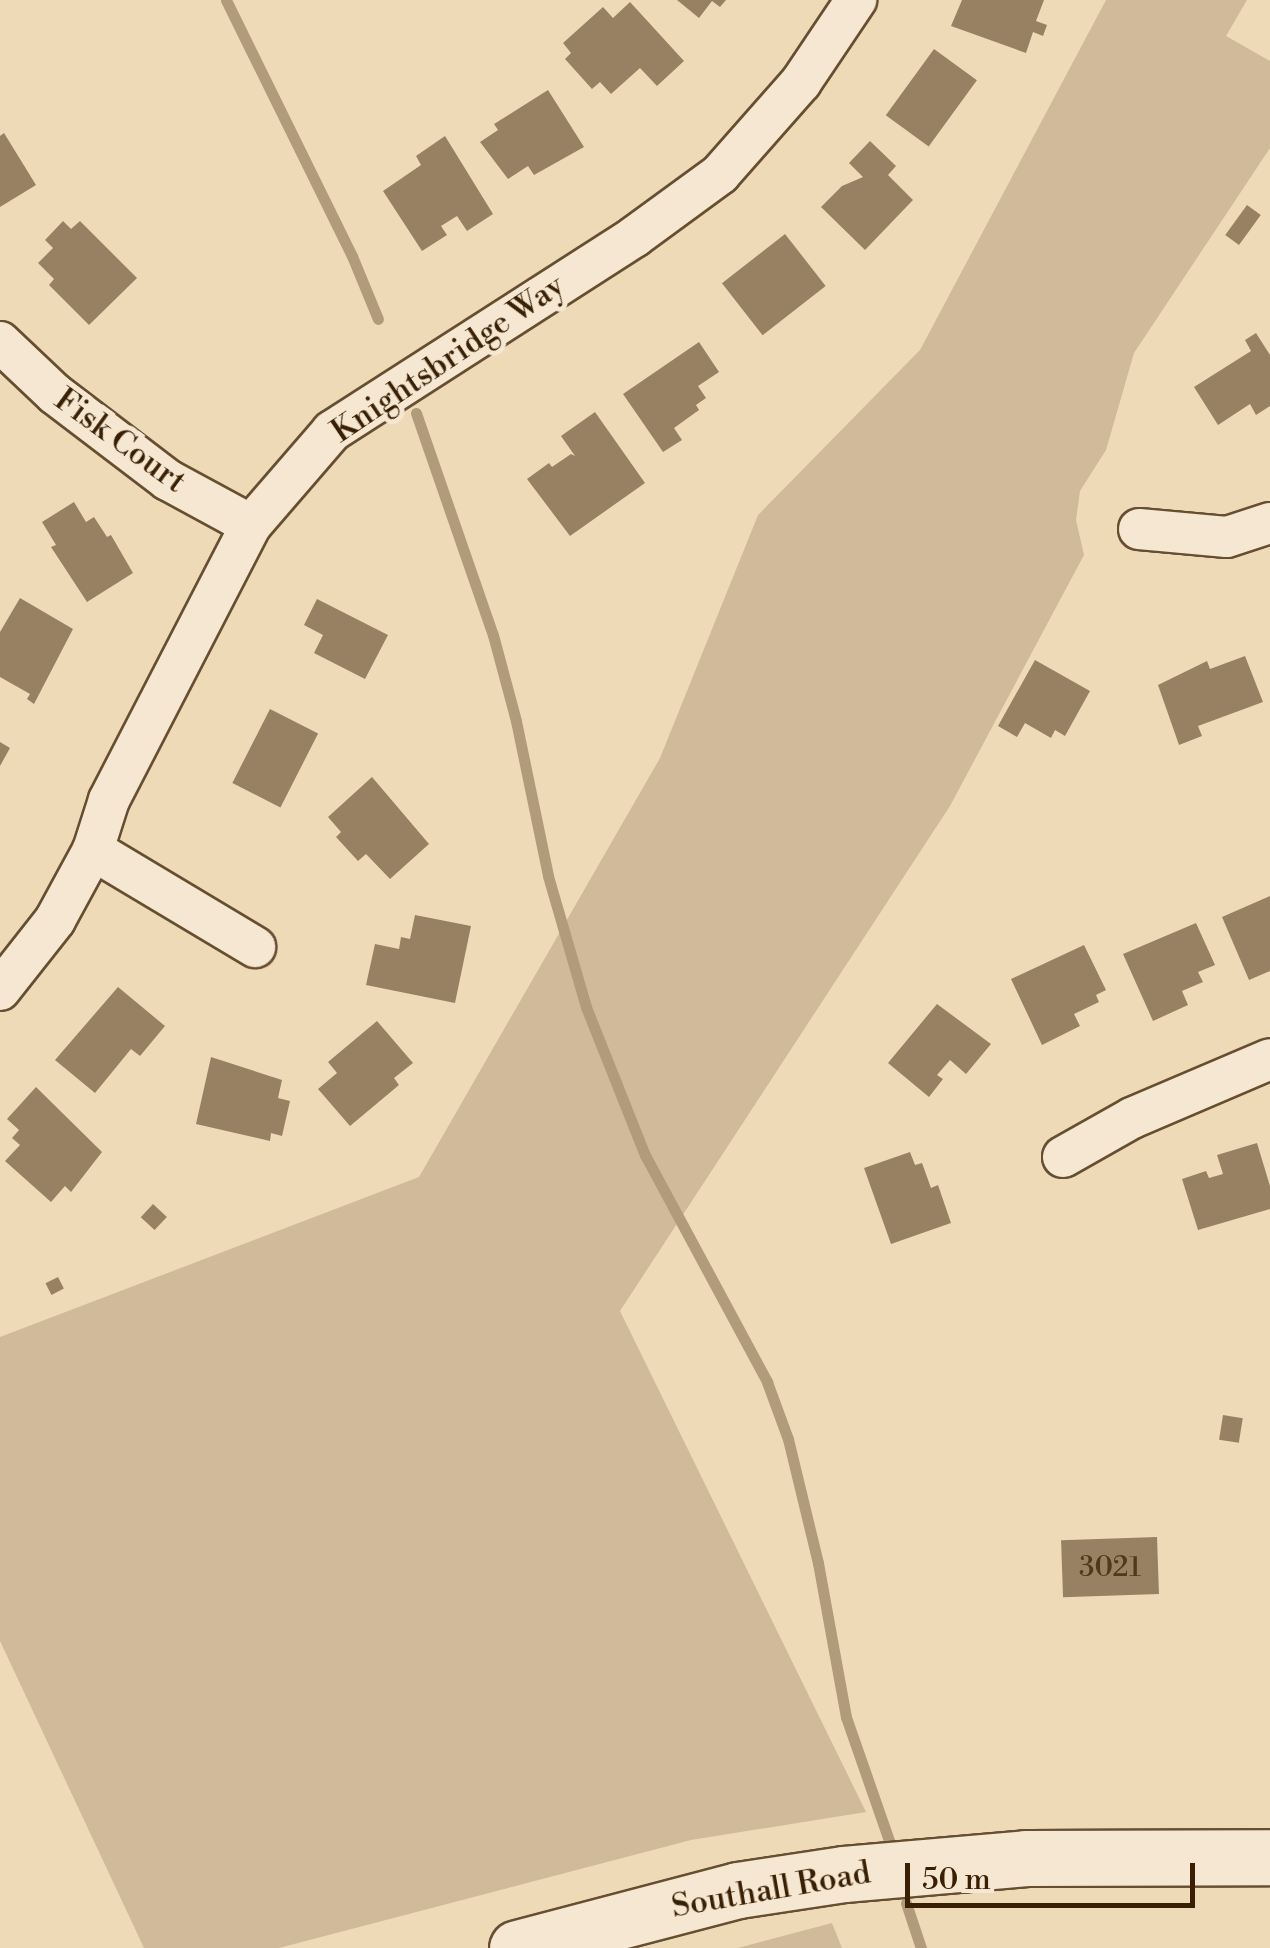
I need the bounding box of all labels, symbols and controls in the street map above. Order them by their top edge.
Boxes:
street label: Knightsbridge Way [324,267,572,451]
street label: Fisk Court [47,381,193,501]
house number: 3021 [1079,1551,1141,1585]
scale bar [910,1843,1200,1905]
street label: Southall Road [669,1854,873,1926]
text: 50 m [922,1861,991,1899]

